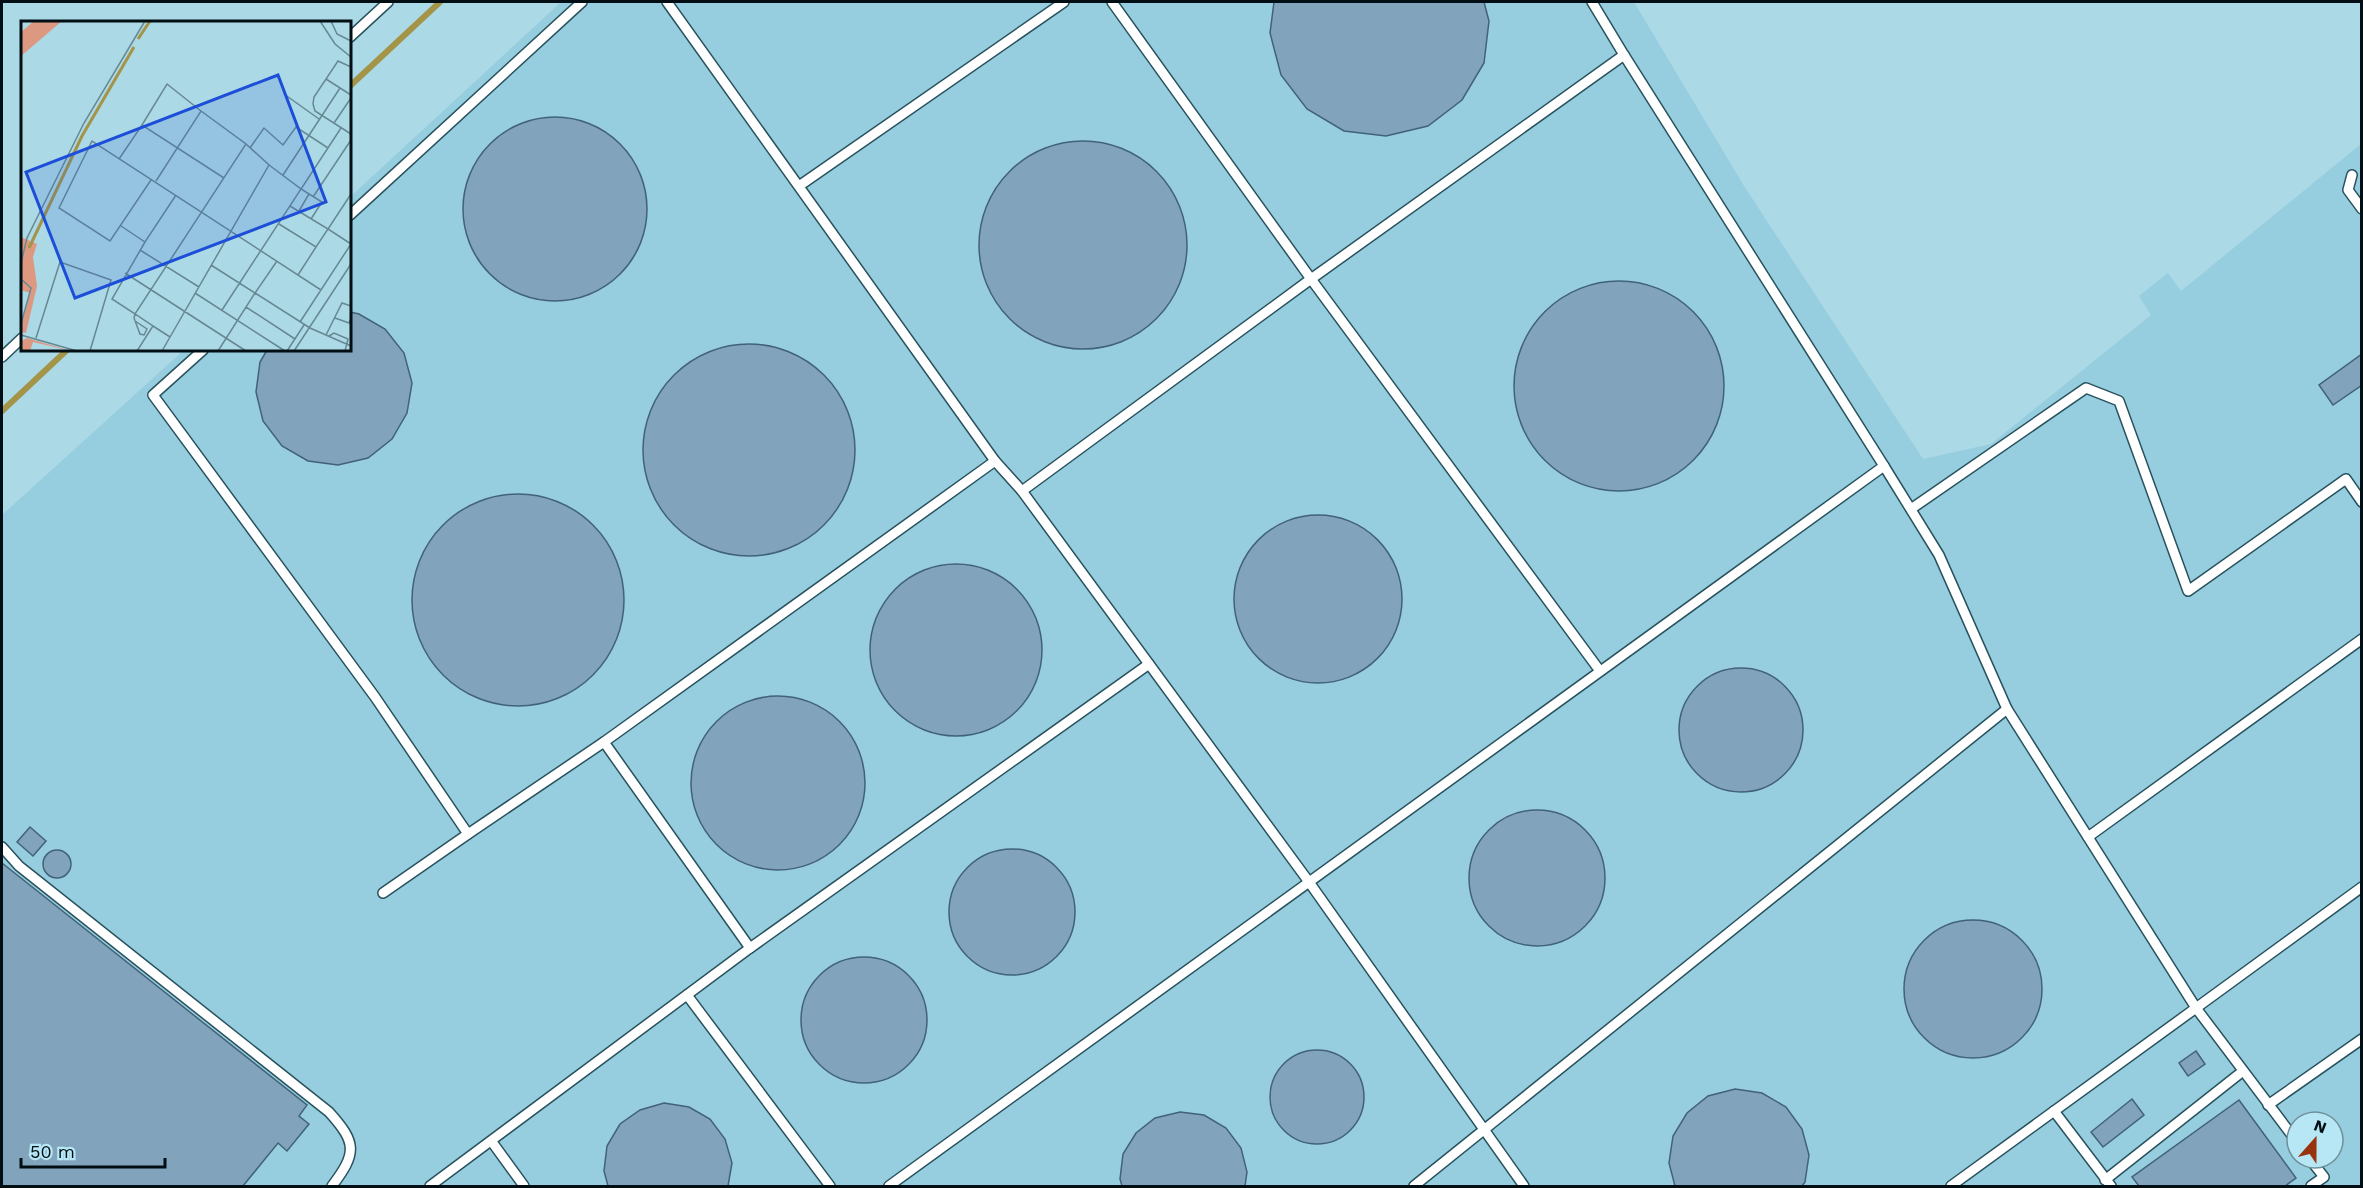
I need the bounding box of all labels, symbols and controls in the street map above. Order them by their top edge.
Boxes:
inset map [21,21,351,351]
north arrow [2285,1110,2345,1170]
text: N [2311,1115,2329,1137]
scale bar [21,1131,165,1169]
text: 50 m [30,1141,75,1162]

